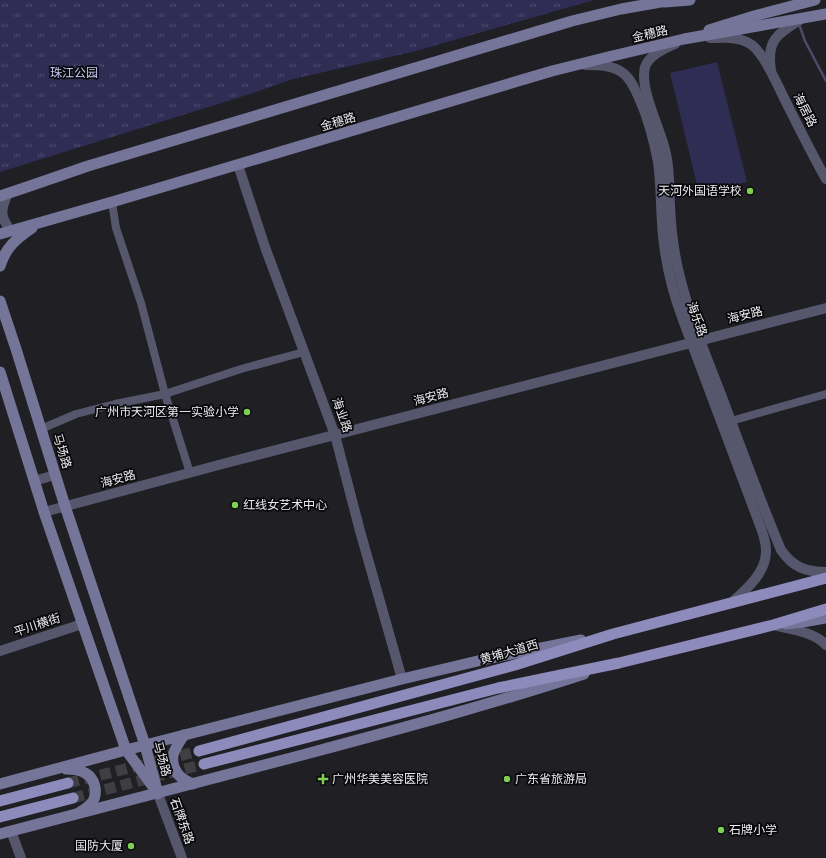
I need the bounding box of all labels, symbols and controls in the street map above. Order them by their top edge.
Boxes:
street label: 金穗路 [631,23,669,45]
park label: 珠江公园 [50,66,98,80]
street label: 海居路 [791,91,819,129]
street label: 金穗路 [319,110,357,134]
place label: 天河外国语学校 [658,184,742,198]
marker: 天河外国语学校 [745,186,755,196]
street label: 海乐路 [684,300,710,338]
street label: 海安路 [726,304,764,326]
street label: 海安路 [412,386,450,408]
street label: 海业路 [330,396,354,434]
place label: 广州市天河区第一实验小学 [95,405,239,419]
marker: 广州市天河区第一实验小学 [242,407,252,417]
street label: 马场路 [50,432,74,470]
street label: 海安路 [99,468,137,490]
place label: 红线女艺术中心 [243,498,327,512]
marker: 红线女艺术中心 [230,500,240,510]
street label: 平川横街 [12,611,62,639]
street label: 黄埔大道西 [478,637,540,667]
street label: 马场路 [151,740,173,778]
place label: 广州华美美容医院 [332,772,428,786]
place label: 广东省旅游局 [515,772,587,786]
marker: 广州华美美容医院 [317,773,329,785]
marker: 广东省旅游局 [502,774,512,784]
street label: 石牌东路 [167,796,197,846]
place label: 石牌小学 [729,823,777,837]
marker: 石牌小学 [716,825,726,835]
place label: 国防大厦 [75,839,123,853]
marker: 国防大厦 [126,841,136,851]

